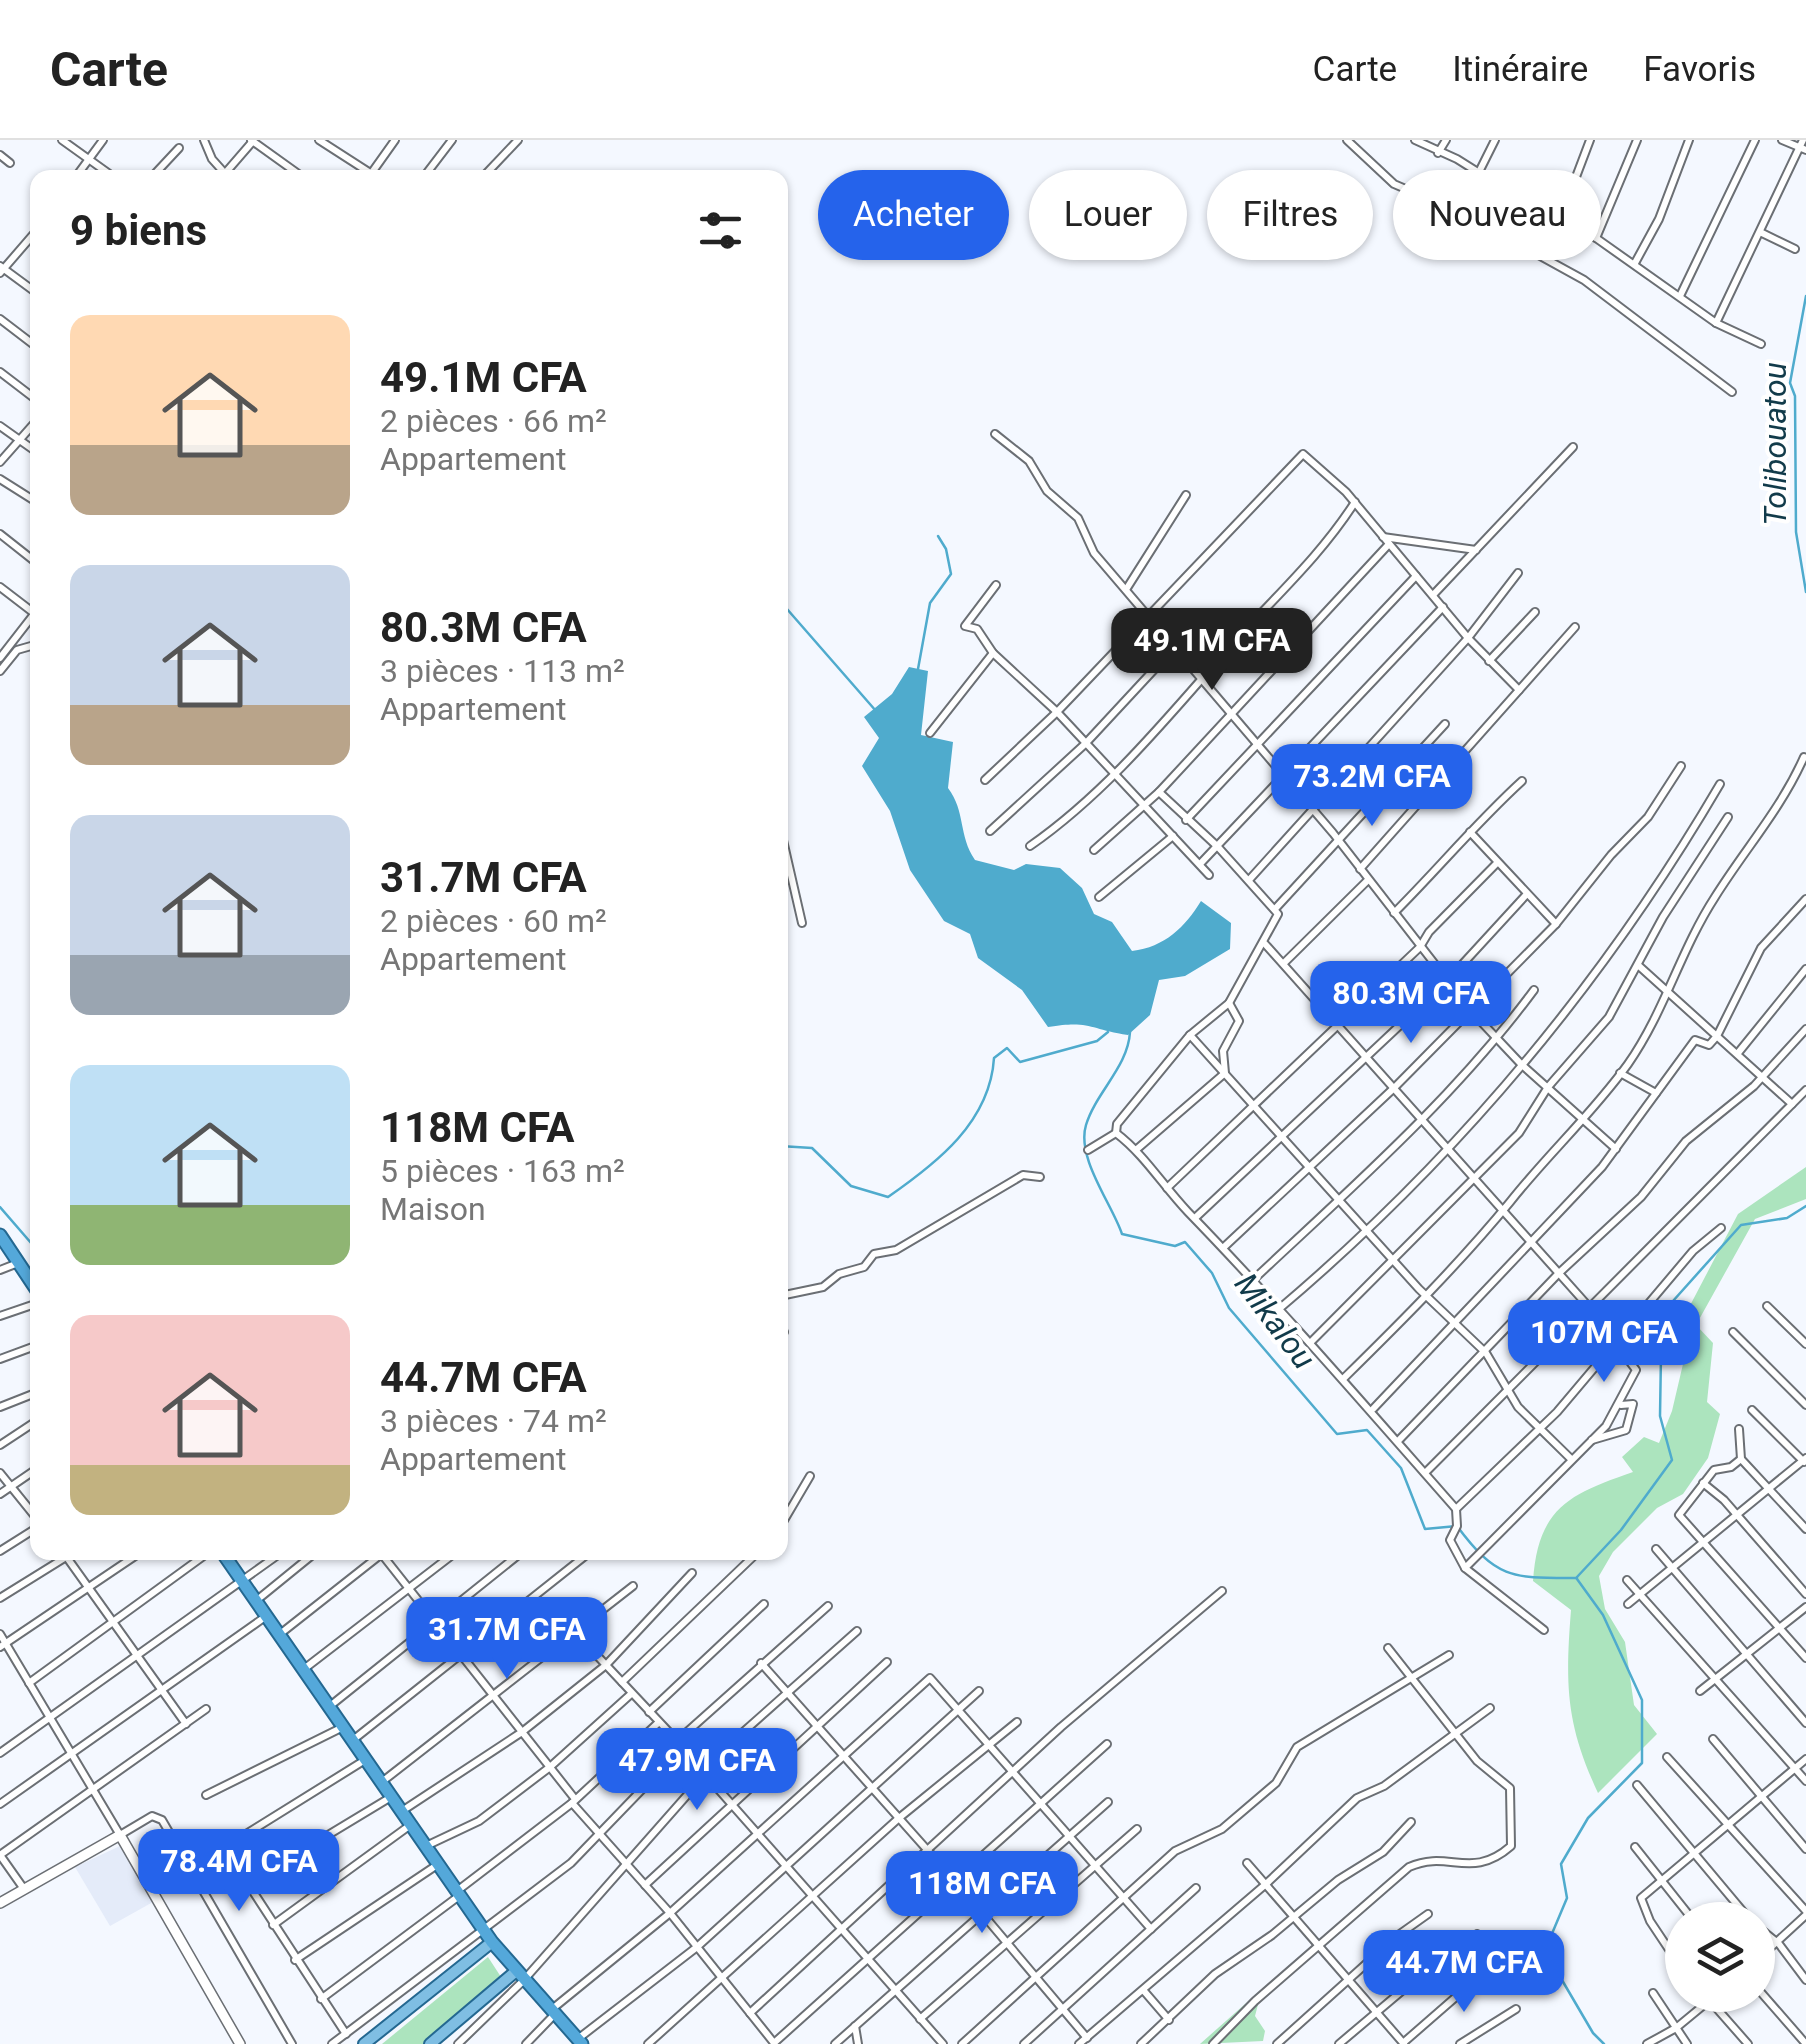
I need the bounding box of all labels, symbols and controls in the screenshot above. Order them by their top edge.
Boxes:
text: Carte [50,41,168,98]
text: Carte [1313,49,1397,90]
text: Itinéraire [1452,49,1588,90]
text: Favoris [1643,49,1756,90]
chip: Acheter [818,170,1009,260]
chip: Louer [1029,170,1187,260]
chip: Filtres [1207,170,1373,260]
chip: Nouveau [1393,170,1601,260]
icon: filters [693,203,748,258]
text: 9 biens [70,206,207,255]
text: 49.1M CFA [380,353,587,402]
icon: home [150,355,270,475]
water label: Tolibouatou [1756,362,1794,526]
text: 2 pièces · 66 m² [380,402,607,440]
text: Appartement [380,440,566,478]
text: 80.3M CFA [380,603,587,652]
icon: home [150,605,270,725]
pin: 49.1M CFA [1098,608,1326,693]
text: 49.1M CFA [1133,621,1291,659]
text: 3 pièces · 113 m² [380,652,625,690]
text: Appartement [380,690,566,728]
pin: 73.2M CFA [1258,744,1486,829]
text: 73.2M CFA [1293,757,1451,795]
text: 31.7M CFA [380,853,587,902]
icon: home [150,855,270,975]
text: 2 pièces · 60 m² [380,902,607,940]
text: Appartement [380,940,566,978]
pin: 80.3M CFA [1297,961,1525,1046]
text: 80.3M CFA [1332,974,1490,1012]
text: 118M CFA [380,1103,574,1152]
icon: home [150,1105,270,1225]
text: 5 pièces · 163 m² [380,1152,625,1190]
text: Maison [380,1190,486,1228]
water label: Mikalou [1227,1266,1323,1376]
pin: 107M CFA [1501,1300,1707,1385]
text: 107M CFA [1530,1313,1678,1351]
text: 44.7M CFA [380,1353,587,1402]
icon: home [150,1355,270,1475]
text: 3 pièces · 74 m² [380,1402,607,1440]
text: Appartement [380,1440,566,1478]
pin: 31.7M CFA [393,1597,621,1682]
text: 31.7M CFA [428,1610,586,1648]
pin: 47.9M CFA [583,1728,811,1813]
text: 47.9M CFA [618,1741,776,1779]
pin: 78.4M CFA [125,1829,353,1914]
text: 78.4M CFA [160,1842,318,1880]
pin: 118M CFA [879,1851,1085,1936]
text: 118M CFA [908,1864,1056,1902]
map controls [1665,1902,1775,2012]
button: layers [1665,1902,1775,2012]
pin: 44.7M CFA [1350,1930,1578,2015]
text: 44.7M CFA [1385,1943,1543,1981]

